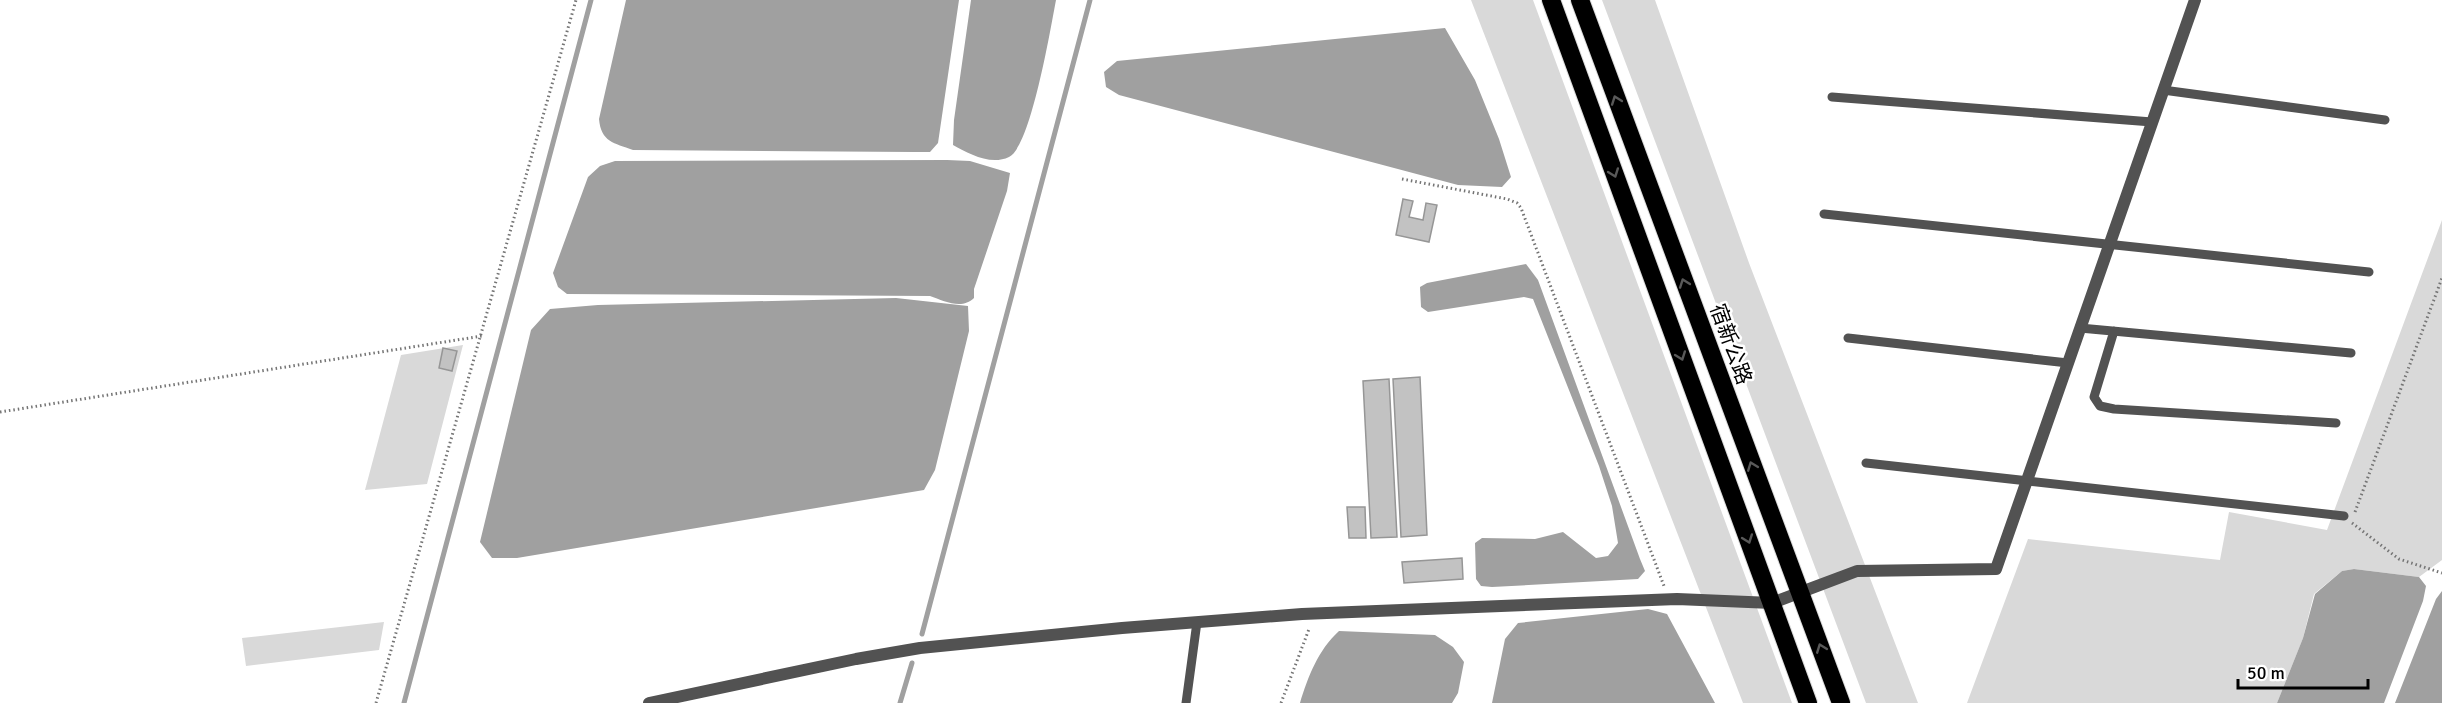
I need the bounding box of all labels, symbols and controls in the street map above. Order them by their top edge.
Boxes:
one-way arrow [1611,95,1624,106]
one-way arrow [1607,167,1619,178]
one-way arrow [1679,278,1691,289]
street label: 宿新公路 [1704,300,1758,388]
one-way arrow [1674,350,1686,361]
one-way arrow [1746,461,1759,472]
one-way arrow [1741,534,1754,544]
one-way arrow [1815,643,1828,654]
scale bar [2238,652,2368,690]
text: 50 m [2247,662,2285,684]

